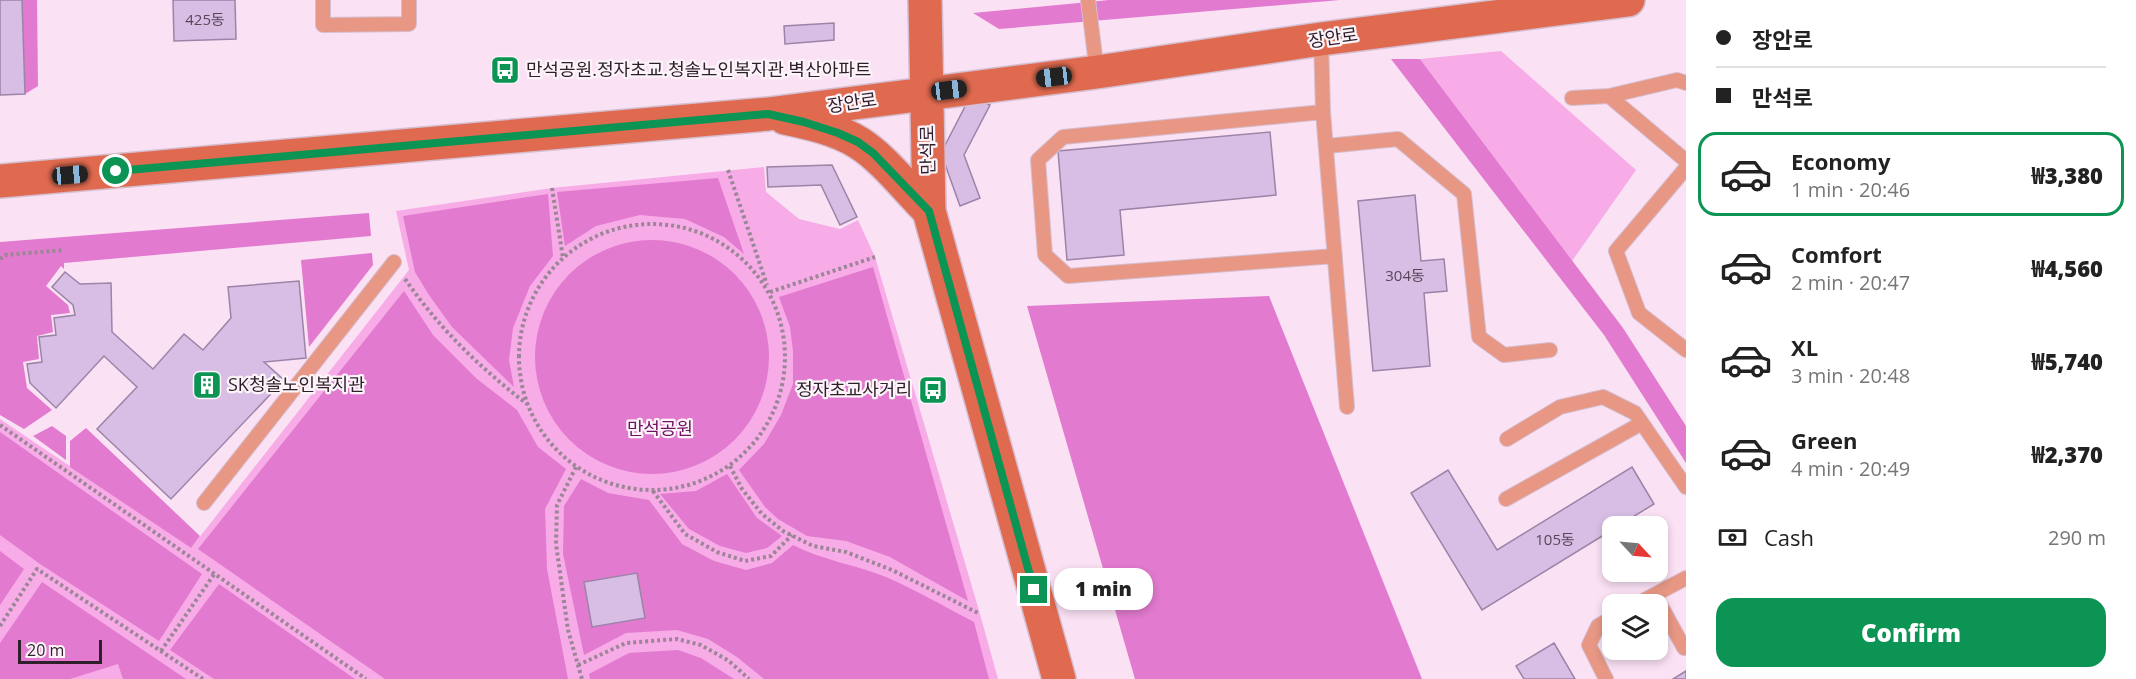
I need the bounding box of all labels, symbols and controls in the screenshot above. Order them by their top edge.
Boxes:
house number: 425동 [185,9,225,29]
street label: 장안로 [1307,22,1359,52]
text: 장안로 [1752,24,1813,54]
bus stop icon: 만석공원.정자초교.청솔노인복지관.벽산아파트 [489,54,521,86]
place label: 만석공원.정자초교.청솔노인복지관.벽산아파트 [526,57,871,81]
car [1035,66,1073,88]
car [930,79,968,101]
text: 만석로 [1752,82,1813,112]
street label: 장안로 [826,87,878,117]
street label: 만석로 [915,125,939,175]
text: Economy [1791,146,1890,176]
icon: car [1719,147,1773,201]
route start [102,157,129,184]
text: ₩3,380 [2031,160,2103,190]
car [51,164,89,186]
text: 1 min · 20:46 [1791,176,1910,203]
text: Comfort [1791,239,1882,269]
icon: car [1719,240,1773,294]
text: ₩4,560 [2031,253,2103,283]
house number: 304동 [1385,265,1425,285]
text: 2 min · 20:47 [1791,269,1910,296]
text: XL [1791,332,1818,362]
icon: car [1719,333,1773,387]
text: ₩5,740 [2031,346,2103,376]
text: 3 min · 20:48 [1791,362,1910,389]
building icon: SK청솔노인복지관 [191,369,223,401]
place label: SK청솔노인복지관 [228,372,365,396]
bus stop icon: 정자초교사거리 [917,374,949,406]
place label: 정자초교사거리 [796,377,912,401]
park label: 만석공원 [627,416,693,440]
text: Green [1791,425,1857,455]
icon: car [1719,426,1773,480]
text: ₩2,370 [2031,439,2103,469]
text: 4 min · 20:49 [1791,455,1910,482]
north arrow [1602,516,1668,582]
map controls [1602,516,1668,660]
icon: cash [1716,521,1749,554]
text: Cash [1764,522,1814,552]
text: 290 m [2048,524,2106,551]
house number: 105동 [1535,529,1575,549]
callout: 1 min [1055,569,1154,611]
text: 1 min [1075,575,1132,602]
route end [1020,576,1047,603]
button: layers [1602,594,1668,660]
button: Confirm [1716,598,2106,667]
scale bar [18,637,102,664]
text: 20 m [27,639,64,661]

